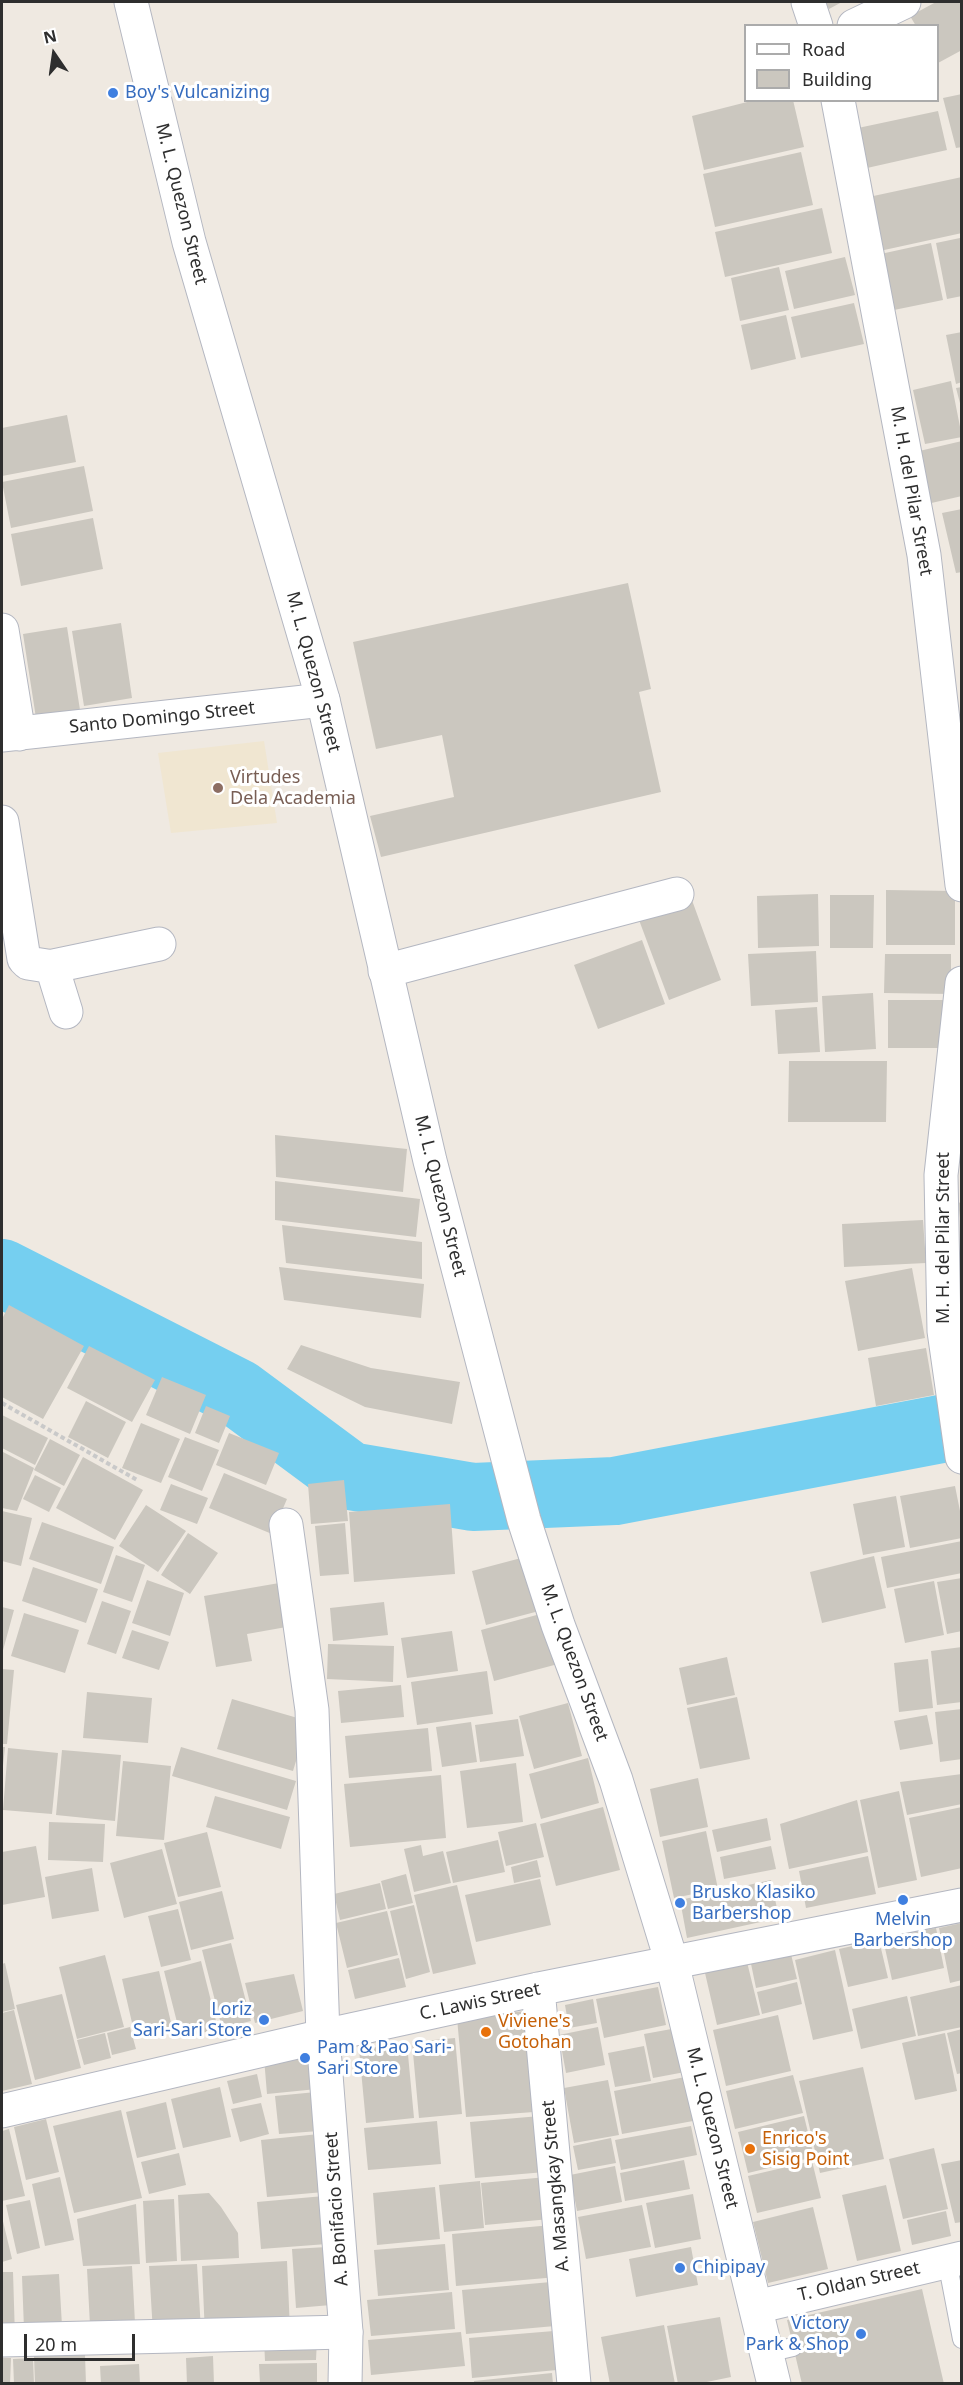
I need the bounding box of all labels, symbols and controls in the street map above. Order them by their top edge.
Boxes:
north arrow [24,24,84,84]
text: N [41,24,59,49]
legend [744,24,939,102]
text: Road [802,37,845,61]
text: Building [802,67,872,91]
place label: Boy's Vulcanizing [125,82,270,104]
marker: Boy's Vulcanizing [106,86,120,100]
street label: M. L. Quezon Street [151,121,211,287]
street label: M. H. del Pilar Street [885,404,937,578]
street label: M. L. Quezon Street [281,589,345,755]
street label: Santo Domingo Street [68,698,256,738]
place label: Virtudes Dela Academia [230,767,356,810]
marker: Virtudes Dela Academia [211,781,225,795]
street label: M. L. Quezon Street [410,1113,470,1279]
street label: M. H. del Pilar Street [933,1152,955,1324]
street label: M. L. Quezon Street [536,1582,612,1744]
place label: Brusko Klasiko Barbershop [692,1882,816,1924]
marker: Melvin Barbershop [896,1893,910,1907]
marker: Brusko Klasiko Barbershop [673,1896,687,1910]
place label: Melvin Barbershop [853,1909,953,1952]
street label: C. Lawis Street [418,1979,542,2025]
place label: Loriz Sari-Sari Store [133,1999,252,2042]
place label: Viviene's Gotohan [498,2011,572,2054]
marker: Loriz Sari-Sari Store [257,2013,271,2027]
marker: Viviene's Gotohan [479,2025,493,2039]
place label: Pam & Pao Sari- Sari Store [317,2037,452,2080]
street label: M. L. Quezon Street [682,2045,742,2211]
marker: Pam & Pao Sari- Sari Store [298,2051,312,2065]
street label: A. Masangkay Street [538,2099,574,2273]
place label: Enrico's Sisig Point [762,2128,850,2170]
street label: A. Bonifacio Street [321,2131,353,2287]
marker: Enrico's Sisig Point [743,2142,757,2156]
place label: Chipipay [692,2257,765,2279]
street label: T. Oldan Street [796,2257,922,2307]
marker: Chipipay [673,2261,687,2275]
place label: Victory Park & Shop [745,2313,849,2356]
scale bar [27,2322,138,2360]
marker: Victory Park & Shop [854,2327,868,2341]
text: 20 m [35,2332,77,2356]

